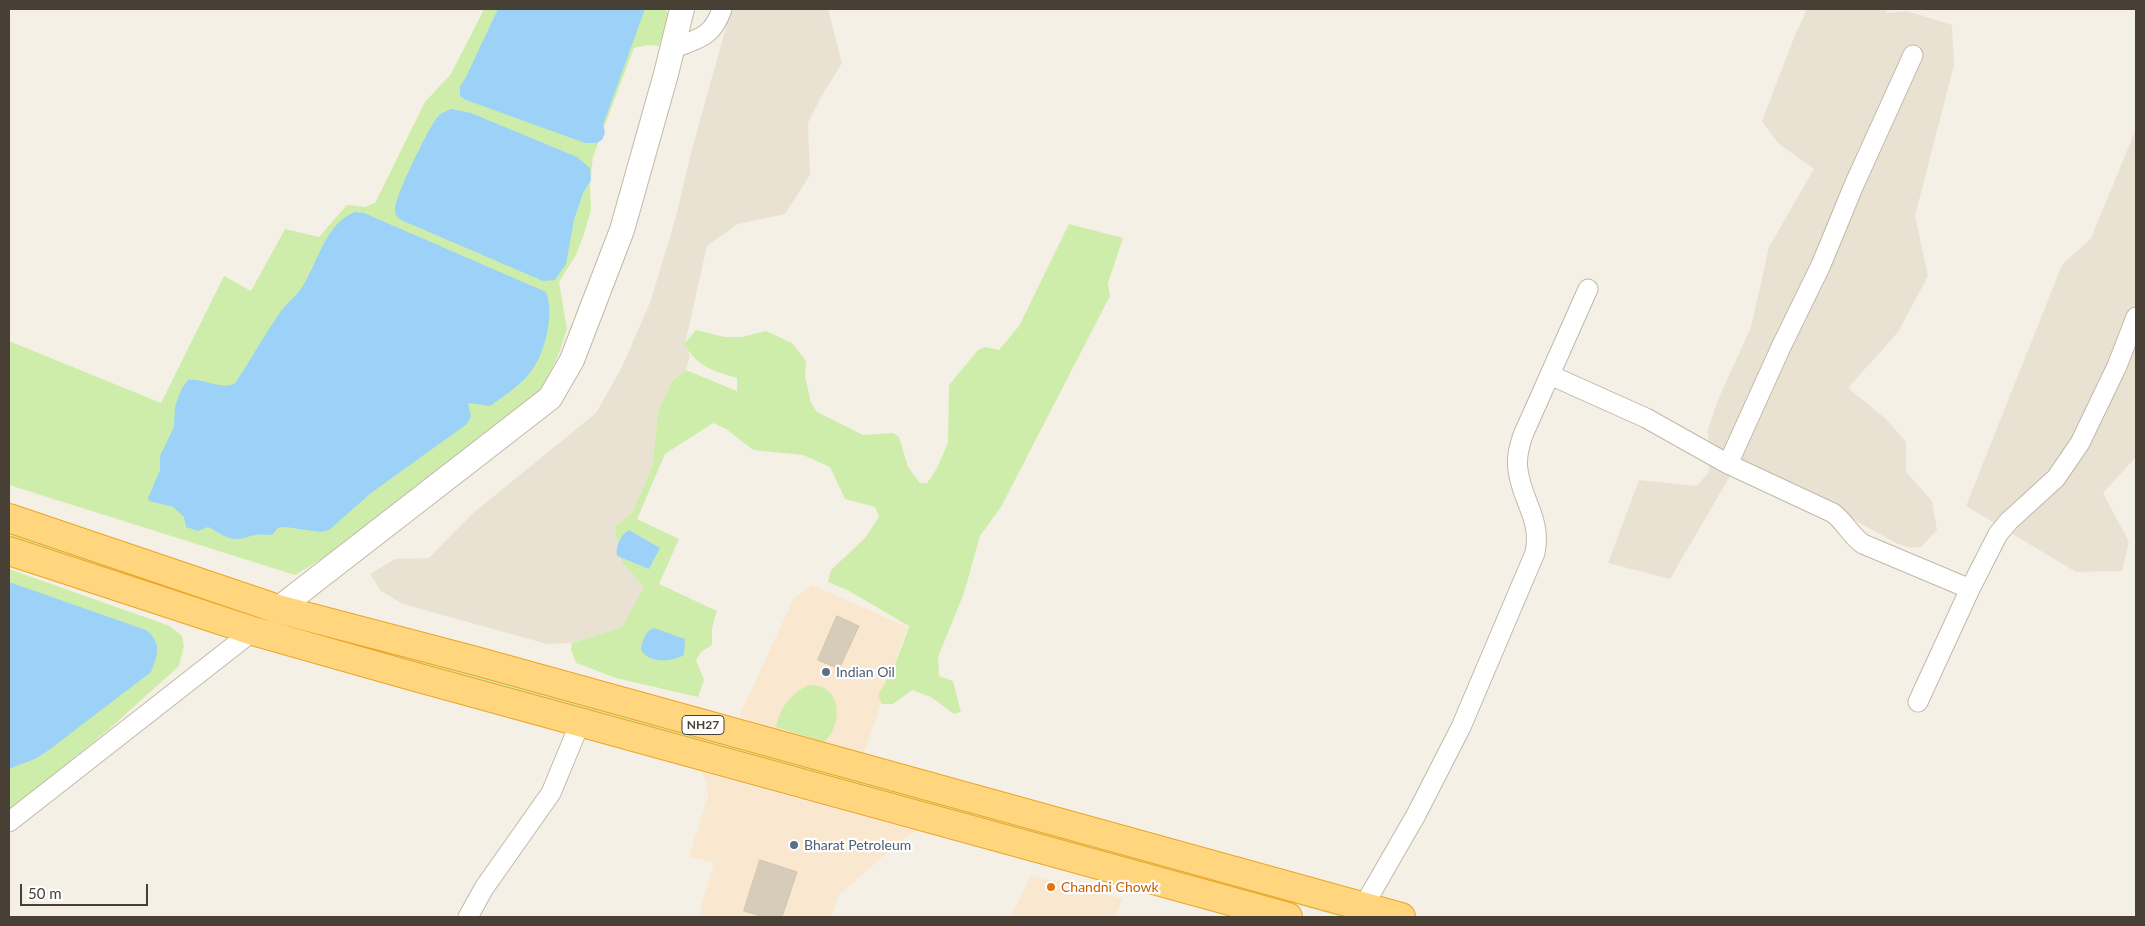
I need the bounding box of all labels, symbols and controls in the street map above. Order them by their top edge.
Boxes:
place label: Indian Oil [836,664,895,680]
marker: Indian Oil [820,666,832,678]
road number: NH27 [682,716,724,734]
place label: Bharat Petroleum [804,837,911,853]
marker: Bharat Petroleum [788,839,800,851]
scale bar [22,874,150,906]
place label: Chandni Chowk [1061,879,1159,895]
marker: Chandni Chowk [1045,881,1057,893]
text: 50 m [28,884,62,902]

